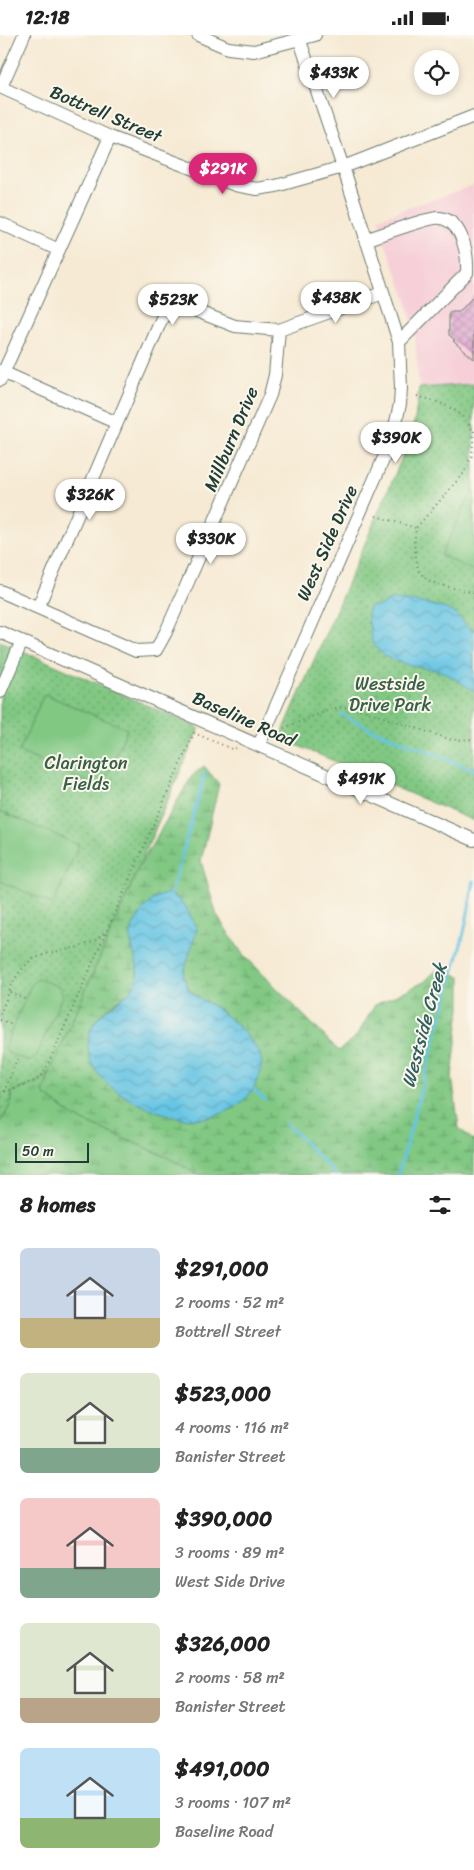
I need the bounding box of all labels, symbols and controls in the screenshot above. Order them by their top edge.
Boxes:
text: 12:18 [25,1,69,34]
map controls [414,50,459,95]
button: locate [414,50,459,95]
pin: $433K [299,57,369,99]
text: $433K [310,58,358,87]
street label: Bottrell Street [45,76,168,152]
pin: $291K [188,153,258,195]
text: $291K [200,154,246,183]
pin: $438K [301,281,371,324]
pin: $523K [138,283,208,326]
text: $438K [312,283,360,312]
text: $523K [149,285,197,314]
street label: Millburn Drive [194,381,268,497]
pin: $390K [361,421,431,464]
text: $390K [371,423,421,452]
pin: $326K [55,479,125,521]
text: $326K [66,480,114,509]
street label: West Side Drive [287,480,367,606]
pin: $330K [176,523,246,565]
text: $330K [187,524,235,553]
park label: Westside Drive Park [349,668,431,721]
street label: Baseline Road [187,682,302,757]
park label: Clarington Fields [44,747,128,800]
pin: $491K [326,763,396,805]
text: $491K [337,764,385,793]
water label: Westside Creek [392,958,457,1091]
text: 50 m [22,1139,54,1164]
scale bar [15,1140,89,1163]
text: 8 homes [20,1186,95,1224]
icon: filters [426,1191,454,1219]
text: $291,000 [175,1250,269,1288]
icon: home [60,1268,120,1328]
text: 2 rooms · 52 m² [175,1288,284,1317]
text: Bottrell Street [175,1317,281,1346]
text: $523,000 [175,1375,271,1413]
icon: home [60,1393,120,1453]
text: 4 rooms · 116 m² [175,1413,289,1442]
text: Banister Street [175,1442,285,1471]
text: $390,000 [175,1500,272,1538]
icon: home [60,1518,120,1578]
text: 3 rooms · 89 m² [175,1538,284,1567]
text: West Side Drive [175,1567,285,1596]
text: $326,000 [175,1625,270,1663]
icon: home [60,1643,120,1703]
text: 2 rooms · 58 m² [175,1663,285,1692]
text: Banister Street [175,1692,285,1721]
text: $491,000 [175,1750,270,1788]
icon: home [60,1768,120,1828]
text: 3 rooms · 107 m² [175,1788,291,1817]
text: Baseline Road [175,1817,273,1846]

